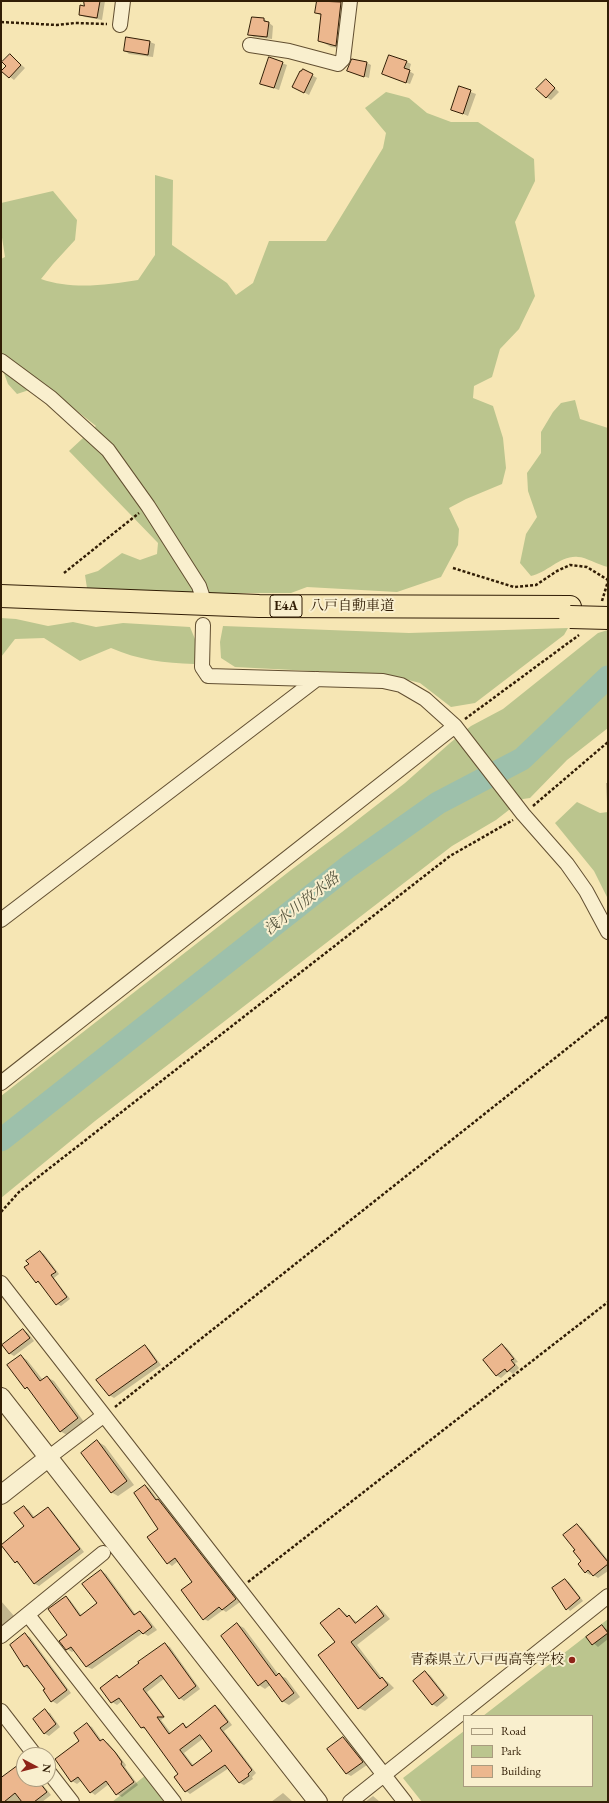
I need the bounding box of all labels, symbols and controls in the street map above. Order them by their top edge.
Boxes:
road number: E4A [270,595,302,617]
street label: 八戸自動車道 [310,598,394,614]
water label: 浅水川放水路 [261,869,343,939]
place label: 青森県立八戸西高等学校 [410,1652,564,1668]
marker: 青森県立八戸西高等学校 [567,1655,577,1665]
legend [463,1715,593,1787]
text: Road [501,1723,526,1739]
text: Park [501,1743,521,1759]
north arrow [16,1747,56,1787]
text: N [39,1763,54,1774]
text: Building [501,1763,541,1779]

